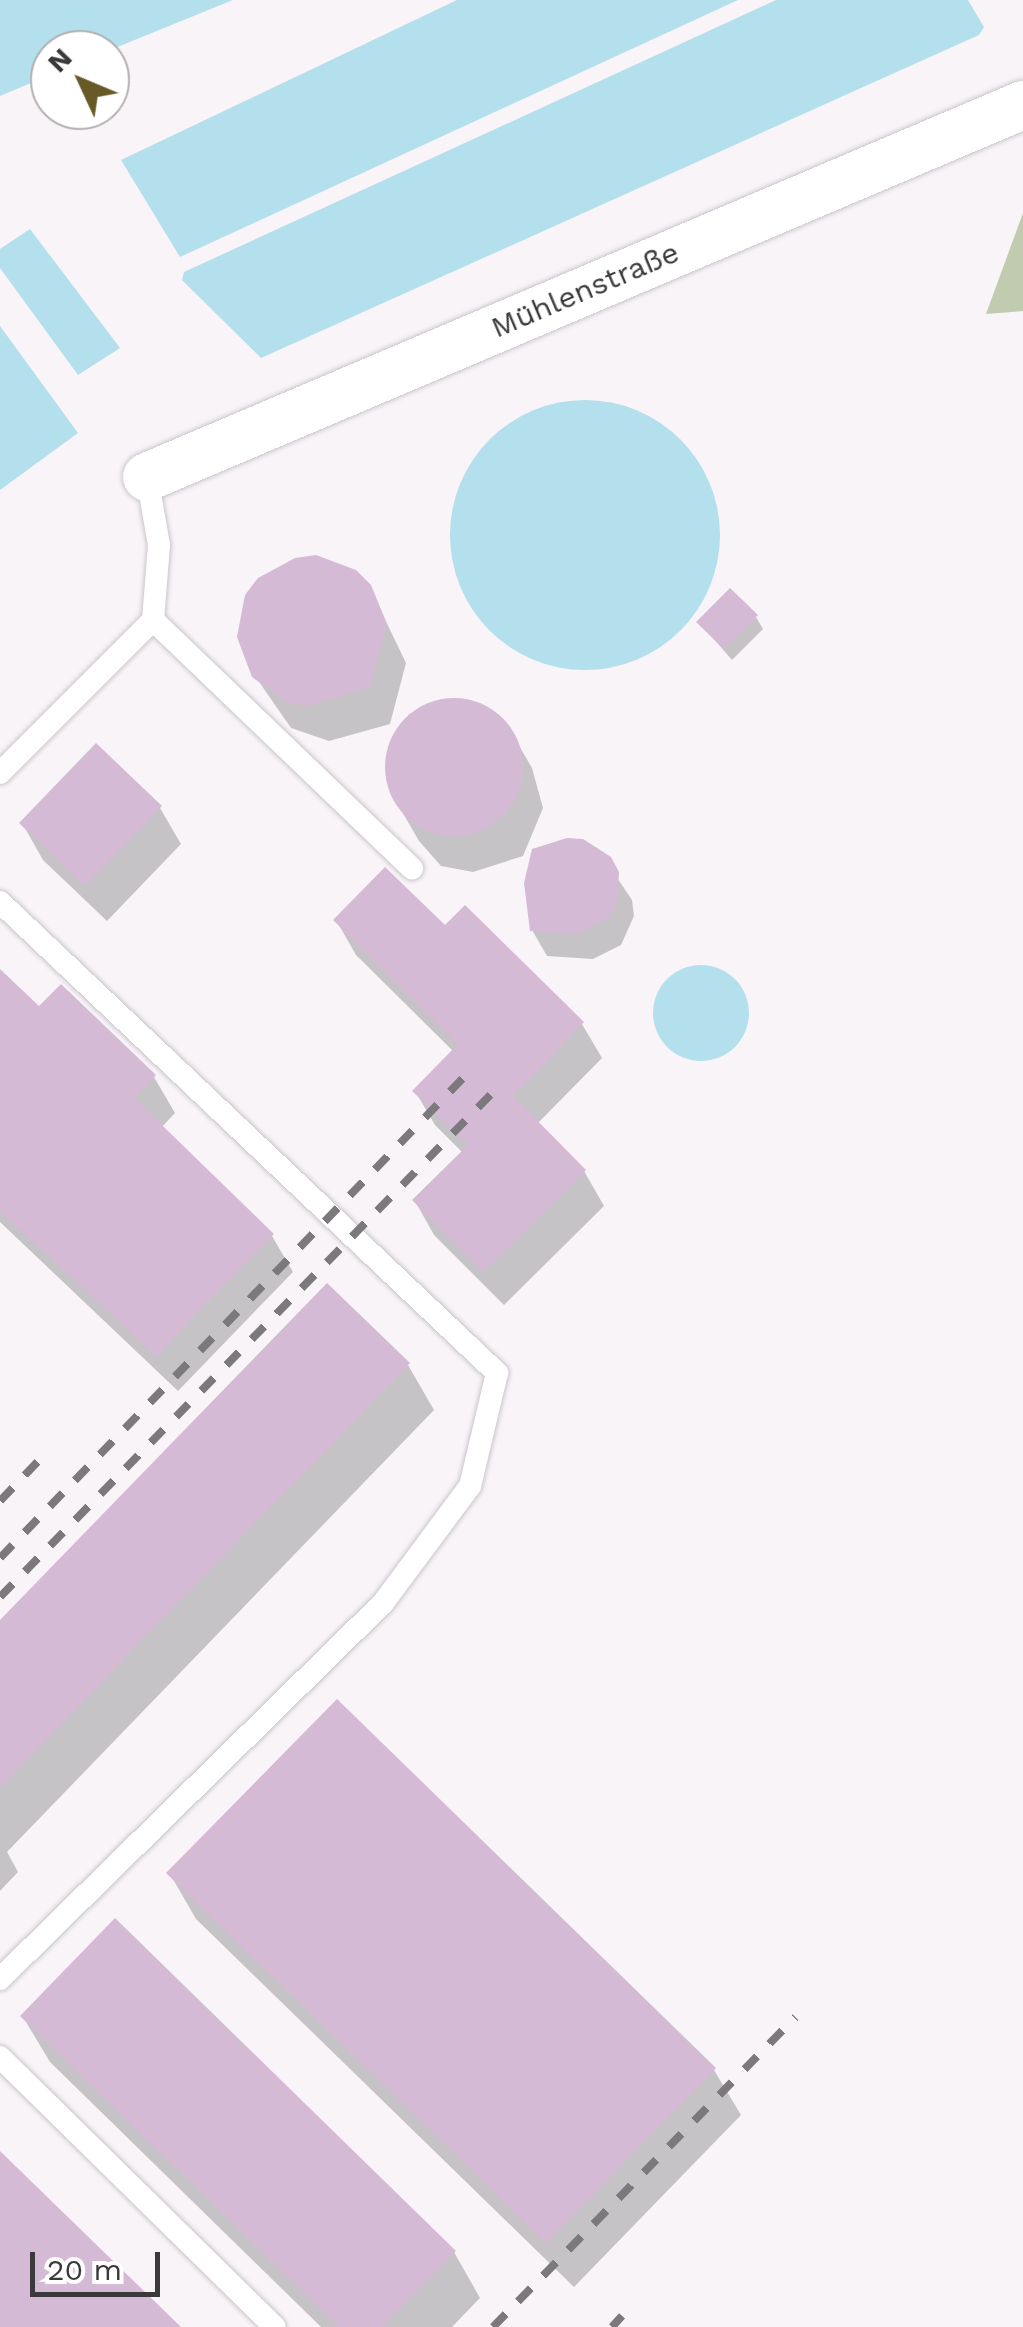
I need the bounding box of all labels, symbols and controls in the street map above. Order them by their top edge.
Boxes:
north arrow [30,30,130,130]
text: N [40,41,79,79]
street label: Mühlenstraße [486,234,684,346]
scale bar [35,2232,165,2294]
text: 20 m [47,2252,122,2287]

